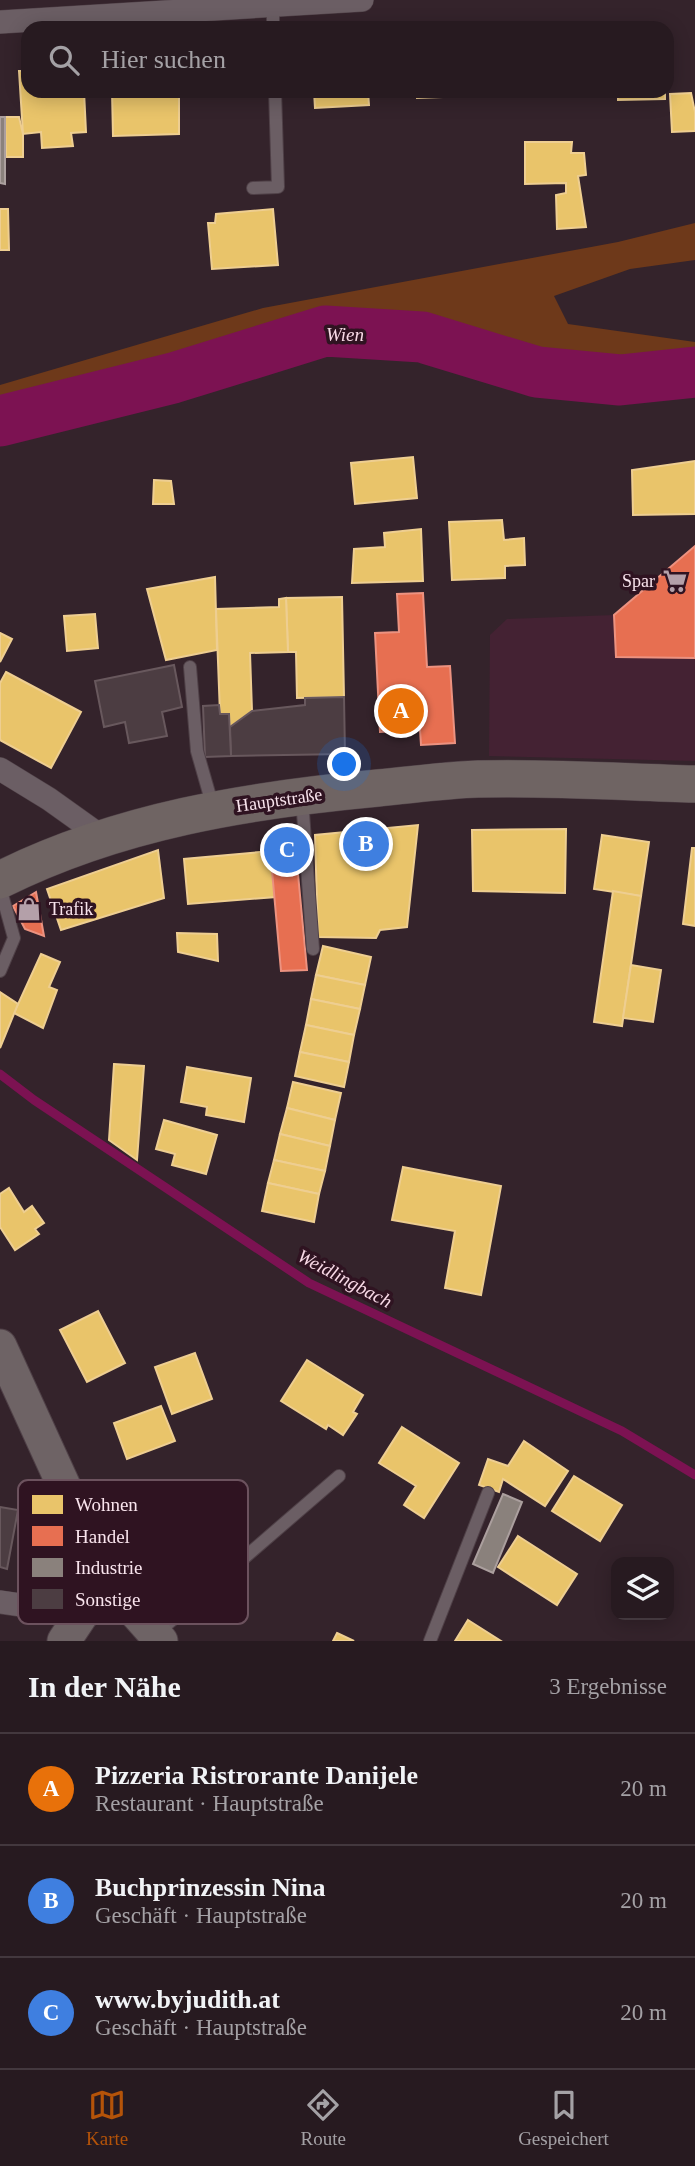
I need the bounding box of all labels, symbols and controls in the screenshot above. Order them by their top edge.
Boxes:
search box [21,21,674,98]
icon: search [45,41,83,79]
text: Hier suchen [101,45,226,74]
water label: Wien [326,324,364,345]
supermarket icon: Spar [661,567,689,595]
place label: Spar [622,571,655,591]
pin: A [378,685,424,737]
your location [327,747,361,781]
street label: Hauptstraße [235,784,323,816]
pin: B [343,818,389,870]
pin: C [264,824,310,876]
shop icon: Trafik [15,895,43,923]
place label: Trafik [49,899,93,919]
water label: Weidlingbach [294,1245,396,1312]
legend [18,1480,248,1624]
text: Wohnen [75,1494,138,1515]
text: Handel [75,1526,130,1547]
text: Industrie [75,1557,143,1578]
map controls [611,1557,674,1620]
button: layers [611,1557,674,1620]
text: Sonstige [75,1589,140,1610]
text: In der Nähe [28,1670,181,1703]
text: 3 Ergebnisse [549,1674,667,1699]
text: Pizzeria Ristrorante Danijele [95,1761,418,1790]
text: A [43,1776,59,1801]
text: 20 m [620,1776,667,1801]
text: Restaurant · Hauptstraße [95,1791,324,1816]
text: Buchprinzessin Nina [95,1873,325,1902]
text: B [43,1888,59,1913]
text: 20 m [620,1888,667,1913]
text: Geschäft · Hauptstraße [95,1903,307,1928]
text: www.byjudith.at [95,1985,280,2014]
text: C [43,2000,59,2025]
text: 20 m [620,2000,667,2025]
text: Geschäft · Hauptstraße [95,2015,307,2040]
tab: Karte [86,2086,128,2150]
tab: Route [301,2086,346,2150]
tab: Gespeichert [518,2086,609,2150]

